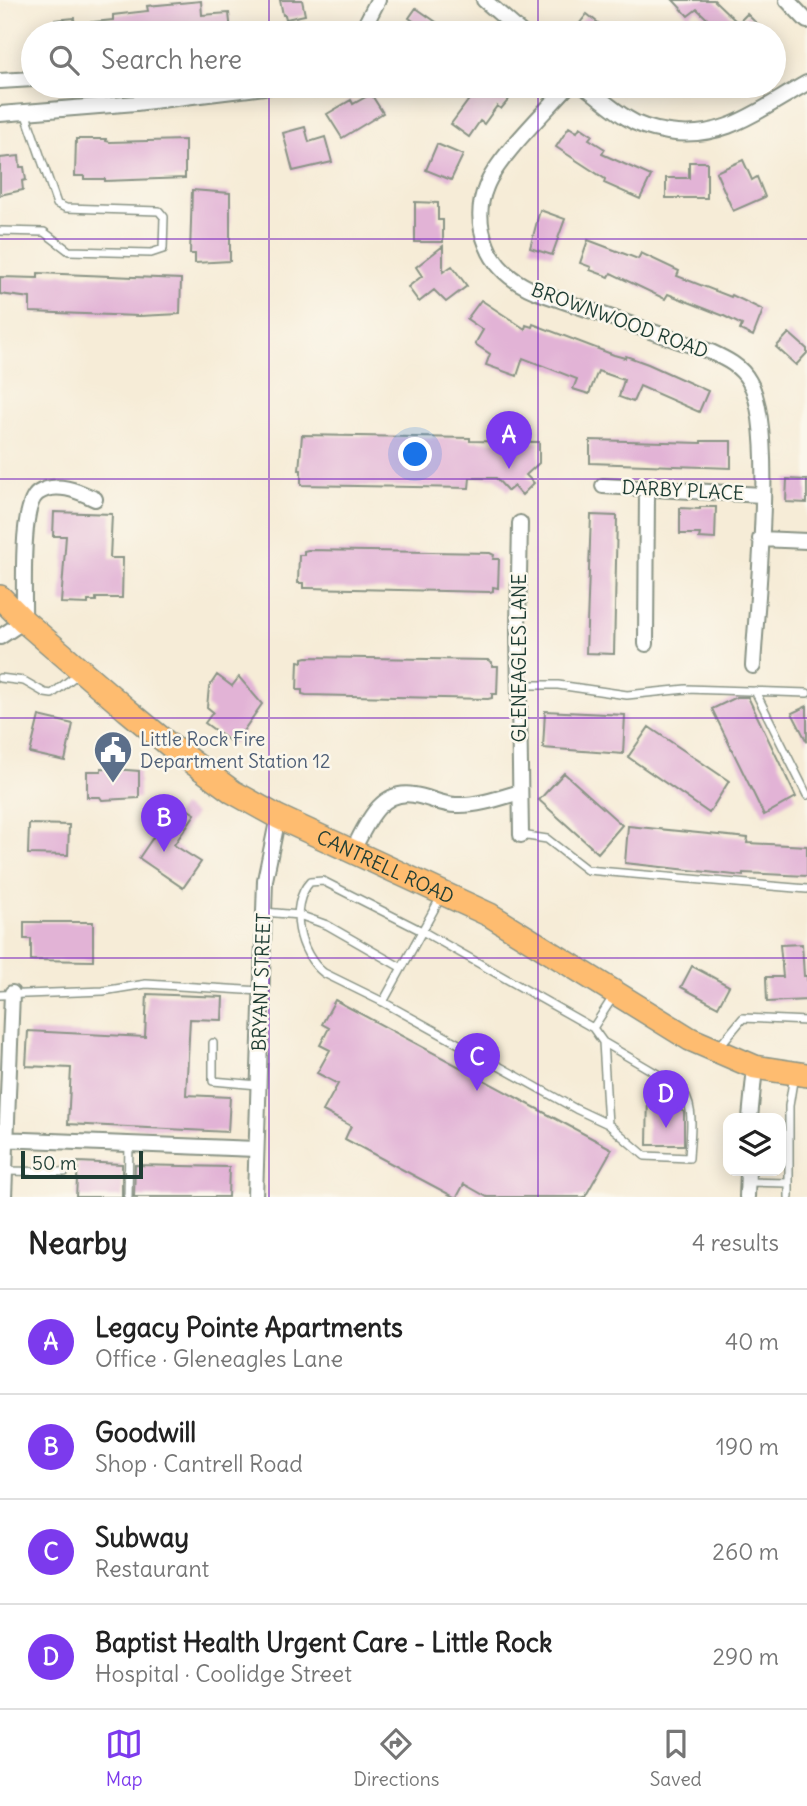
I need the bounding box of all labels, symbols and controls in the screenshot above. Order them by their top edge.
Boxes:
search box [21,21,786,98]
icon: search [45,41,83,79]
text: Search here [101,43,242,76]
street label: BROWNWOOD ROAD [528,277,712,363]
pin: A [486,411,532,469]
your location [398,437,432,471]
street label: DARBY PLACE [621,475,745,505]
street label: GLENEAGLES LANE [507,574,531,742]
place label: Little Rock Fire Department Station 12 [140,727,331,773]
public building icon: Little Rock Fire Department Station 12 [92,729,134,784]
pin: B [141,794,187,852]
street label: CANTRELL ROAD [313,825,458,909]
street label: BRYANT STREET [247,912,275,1052]
pin: C [454,1033,500,1091]
pin: D [643,1070,689,1128]
map controls [723,1113,786,1176]
button: layers [723,1113,786,1176]
scale bar [21,1148,144,1180]
text: 50 m [32,1151,77,1175]
text: Nearby [28,1224,128,1262]
text: 4 results [692,1228,779,1257]
text: Legacy Pointe Apartments [95,1311,403,1344]
text: A [44,1327,58,1356]
text: 40 m [725,1327,779,1356]
text: Office · Gleneagles Lane [95,1344,343,1373]
text: Goodwill [95,1416,196,1449]
text: B [43,1432,59,1461]
text: 190 m [716,1432,779,1461]
text: Shop · Cantrell Road [95,1449,303,1478]
text: Subway [95,1521,189,1554]
text: C [43,1537,59,1566]
text: 260 m [712,1537,779,1566]
text: Restaurant [95,1554,209,1583]
text: Baptist Health Urgent Care - Little Rock [95,1626,552,1659]
text: D [43,1642,59,1671]
text: 290 m [712,1642,779,1671]
text: Hospital · Coolidge Street [95,1659,352,1688]
tab: Map [105,1725,143,1791]
tab: Directions [354,1725,439,1791]
tab: Saved [650,1725,702,1791]

